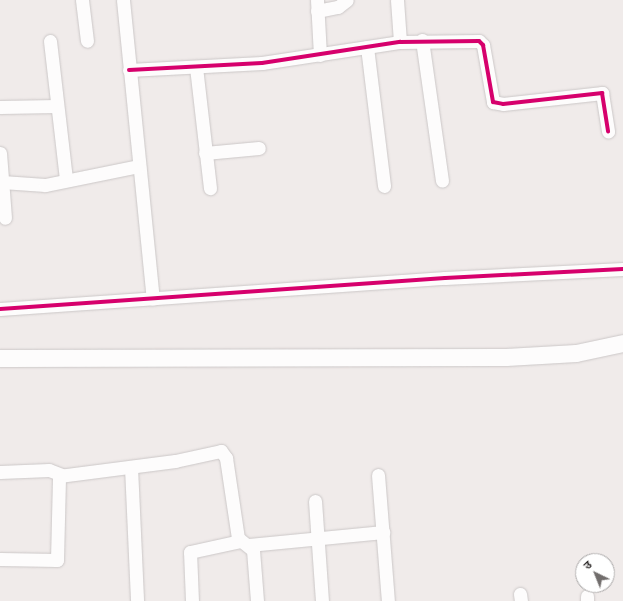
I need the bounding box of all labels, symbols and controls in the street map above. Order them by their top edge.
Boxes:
north arrow [575,553,615,593]
text: उ [580,558,595,572]

